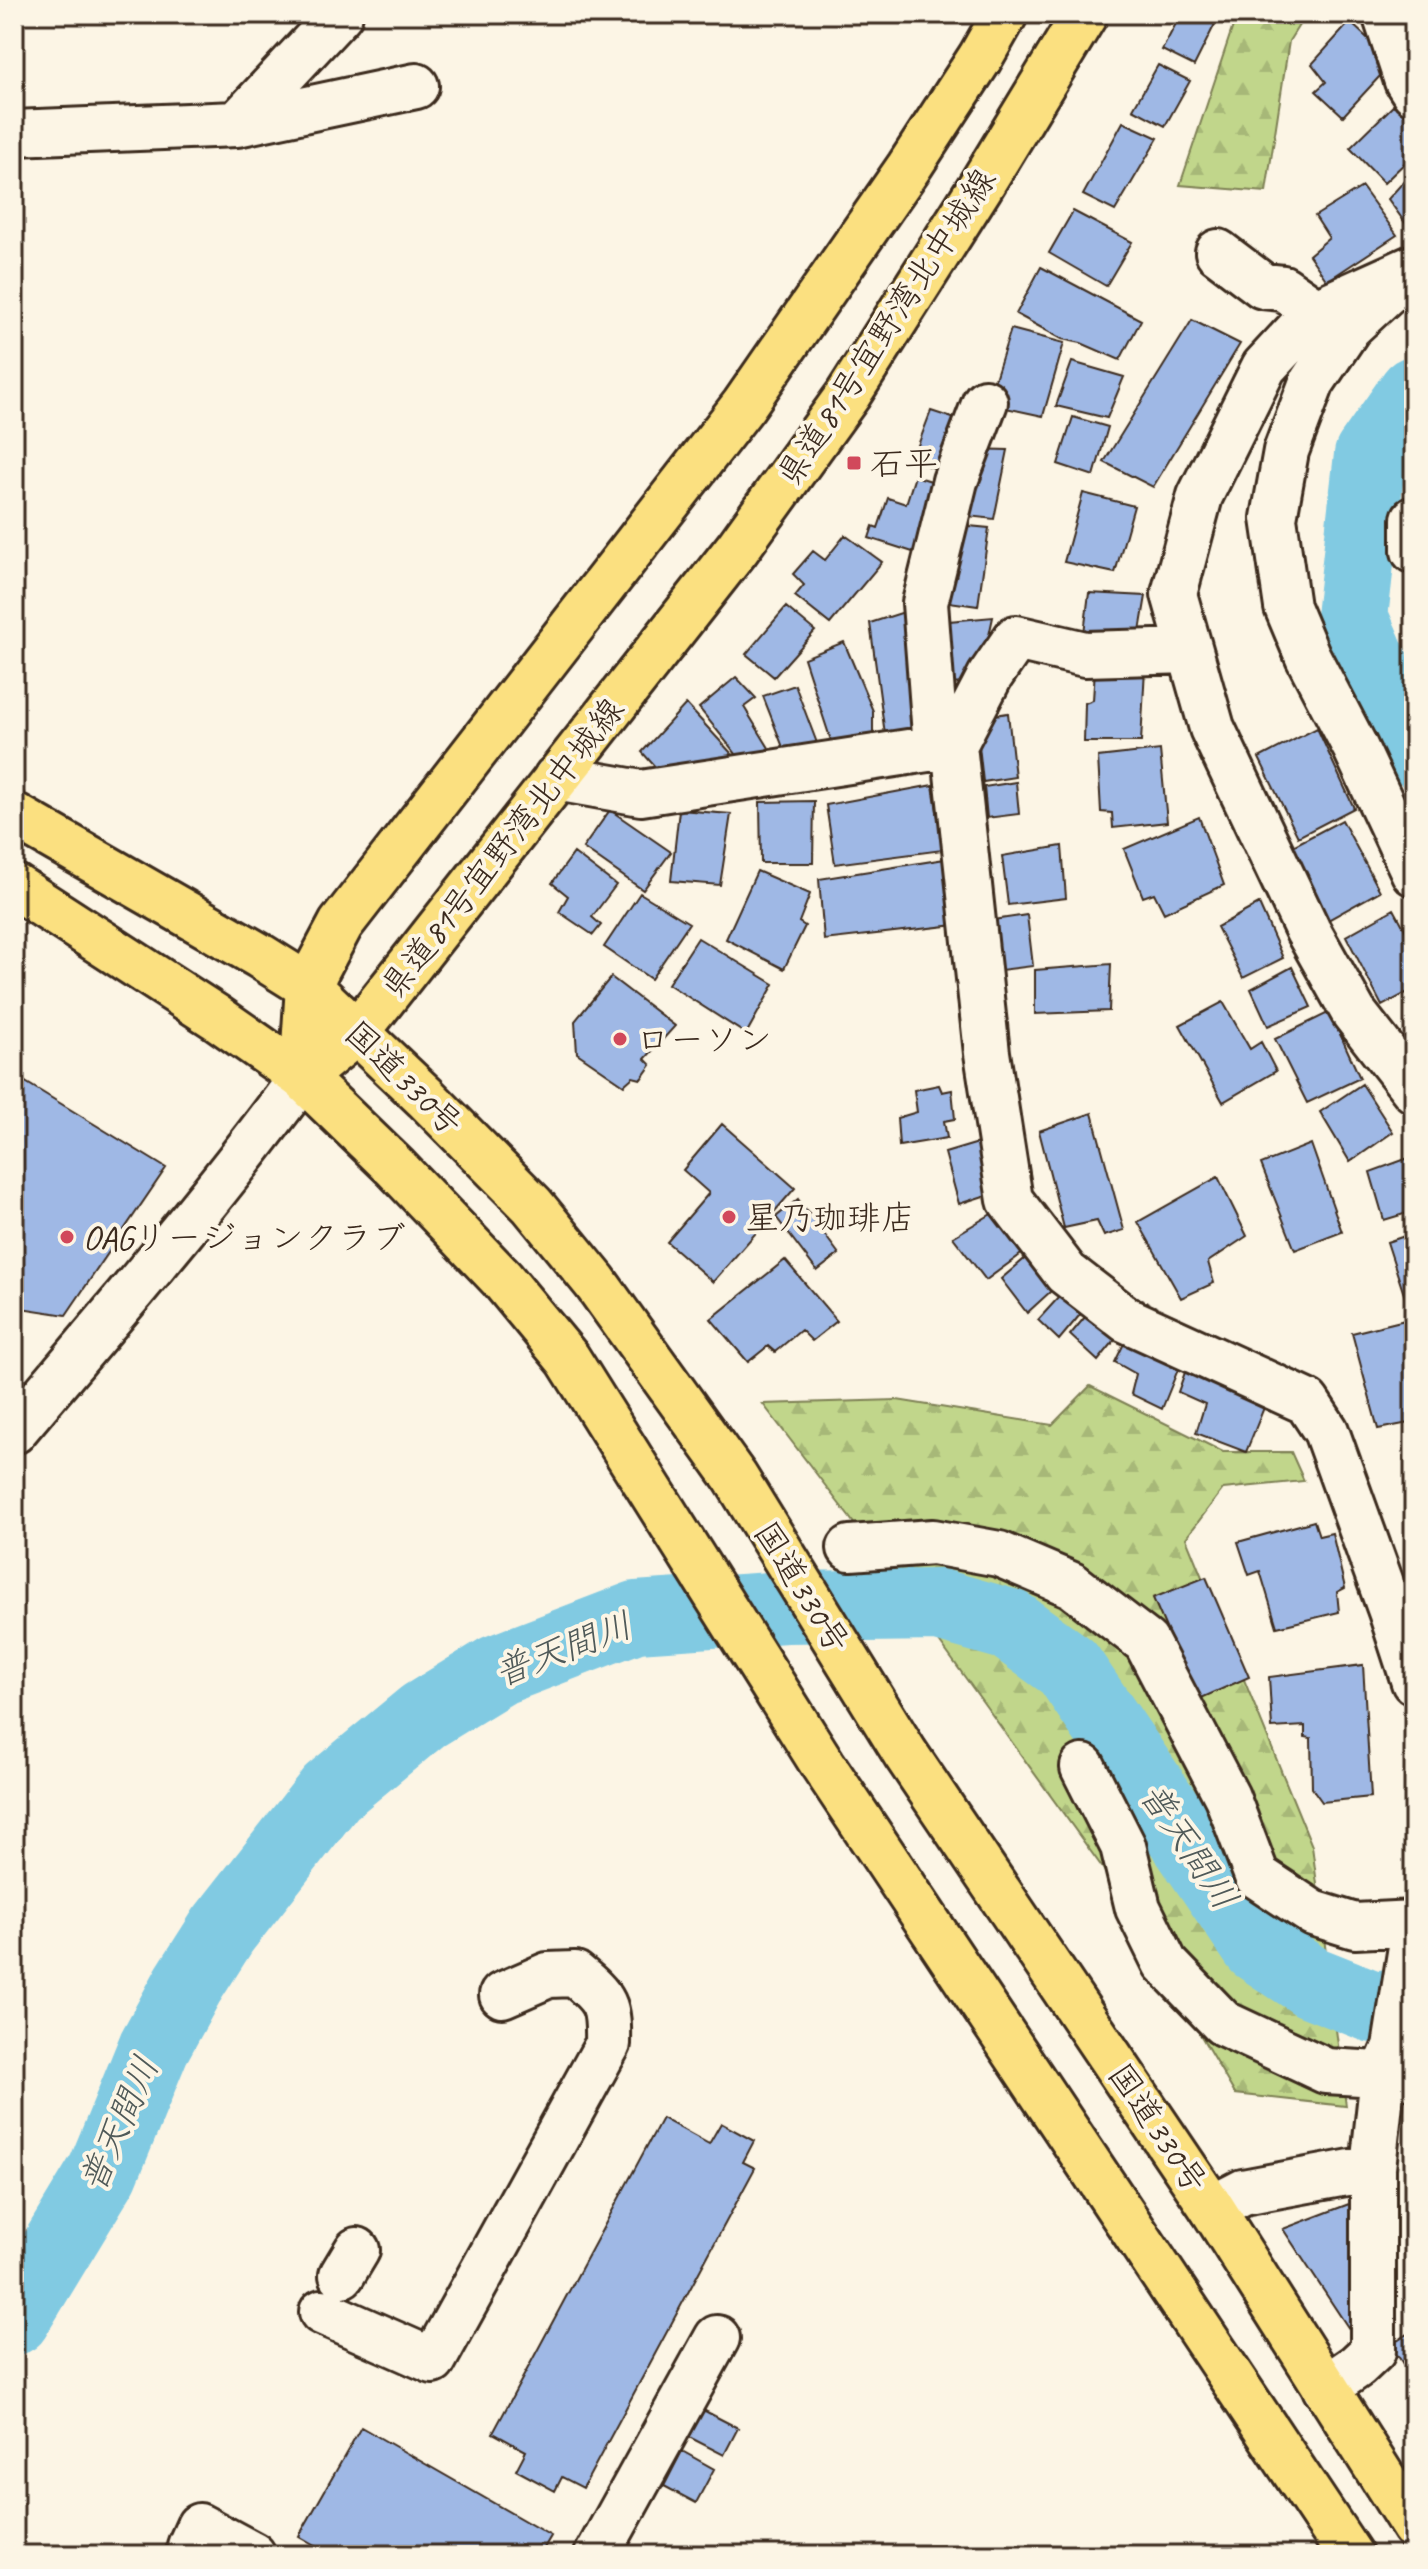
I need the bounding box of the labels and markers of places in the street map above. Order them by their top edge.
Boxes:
place label: 石平 [870,442,938,485]
marker: 石平 [845,454,863,472]
place label: ローソン [636,1018,772,1061]
marker: ローソン [611,1030,629,1048]
place label: 星乃珈琲店 [745,1196,915,1239]
marker: 星乃珈琲店 [720,1208,738,1226]
place label: OAGリージョンクラブ [83,1216,406,1259]
marker: OAGリージョンクラブ [58,1228,76,1246]

